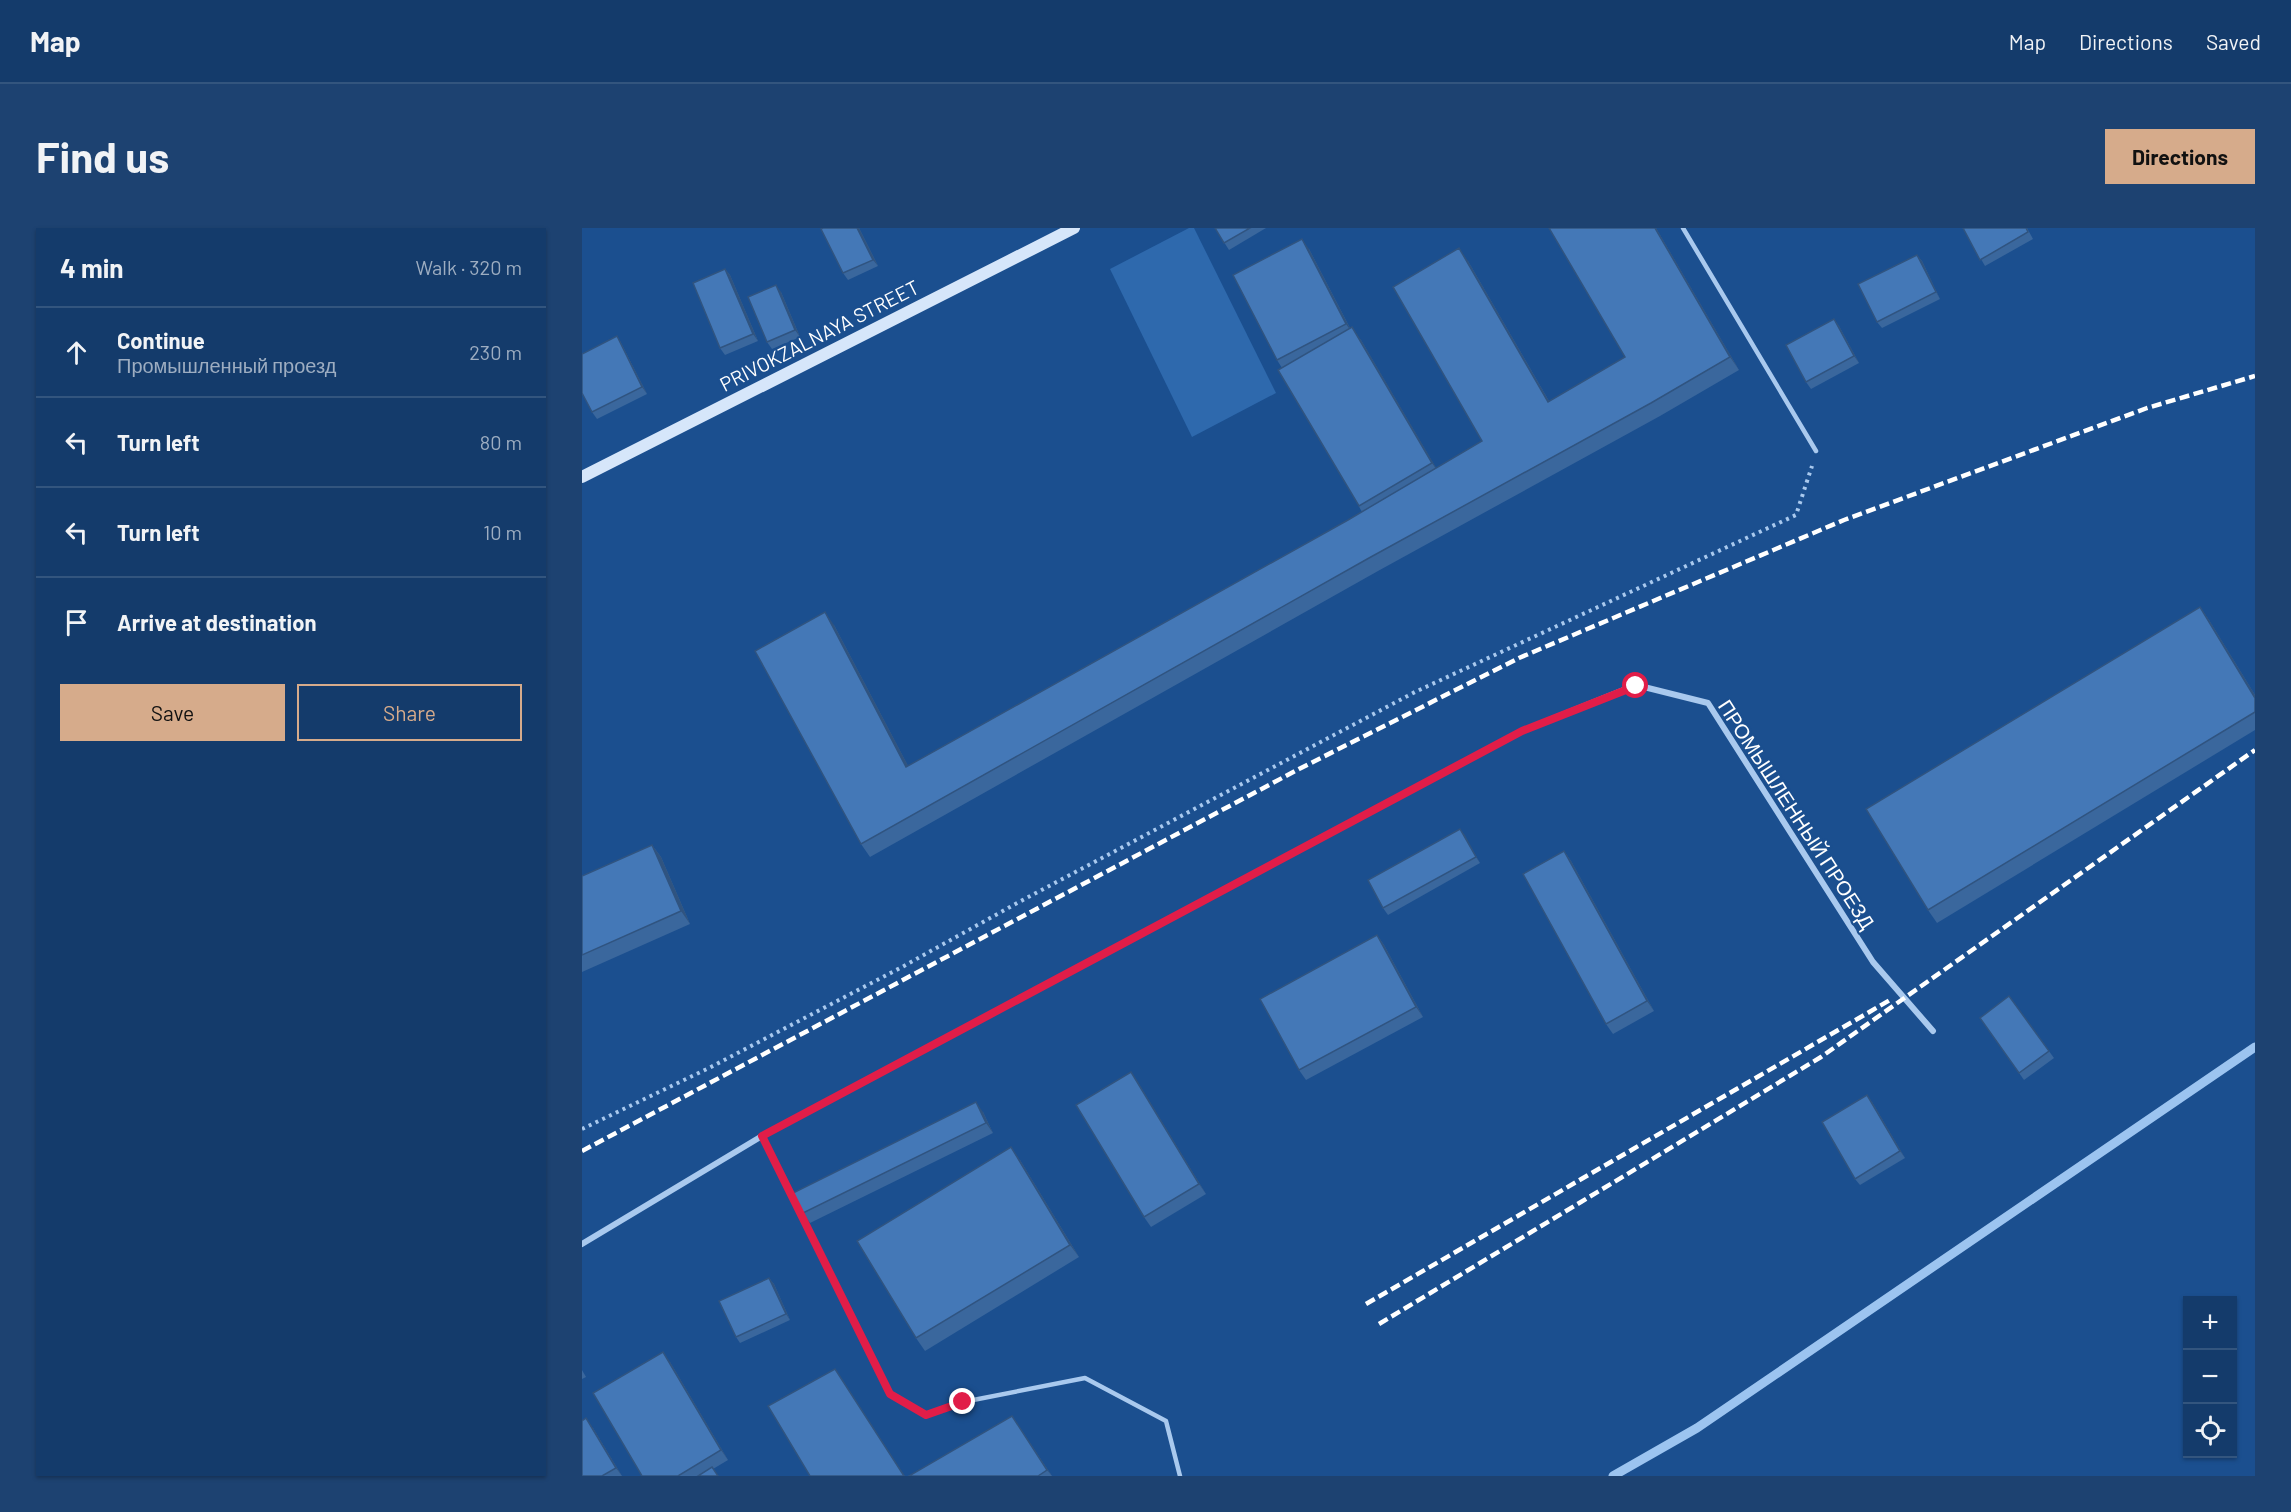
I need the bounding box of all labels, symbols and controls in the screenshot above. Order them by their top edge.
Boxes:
text: Map [30,24,81,58]
text: Map [2009,29,2046,54]
text: Directions [2079,29,2173,54]
text: Saved [2206,29,2261,54]
button: Directions [2105,129,2255,184]
text: Find us [36,131,169,181]
text: 4 min [60,252,124,283]
text: Walk · 320 m [415,255,522,279]
street label: PRIVOKZALNAYA STREET [715,274,923,396]
text: Continue [117,327,205,353]
icon: ahead [60,336,93,369]
text: 230 m [469,340,522,364]
text: Промышленный проезд [117,353,336,377]
icon: left [60,426,93,459]
text: Turn left [117,429,200,455]
text: 80 m [480,430,522,454]
icon: left [60,516,93,549]
text: Turn left [117,519,200,545]
text: 10 m [483,520,522,544]
icon: arrive [60,606,93,639]
text: Arrive at destination [117,609,316,635]
route start [1622,672,1648,698]
button: Save [60,684,285,741]
button: Share [297,684,522,741]
street label: ПРОМЫШЛЕННЫЙ ПРОЕЗД [1714,695,1880,933]
map controls [2183,1296,2237,1458]
button: + [2183,1296,2237,1350]
button: − [2183,1350,2237,1404]
route end [949,1388,975,1414]
button: locate [2183,1404,2237,1458]

